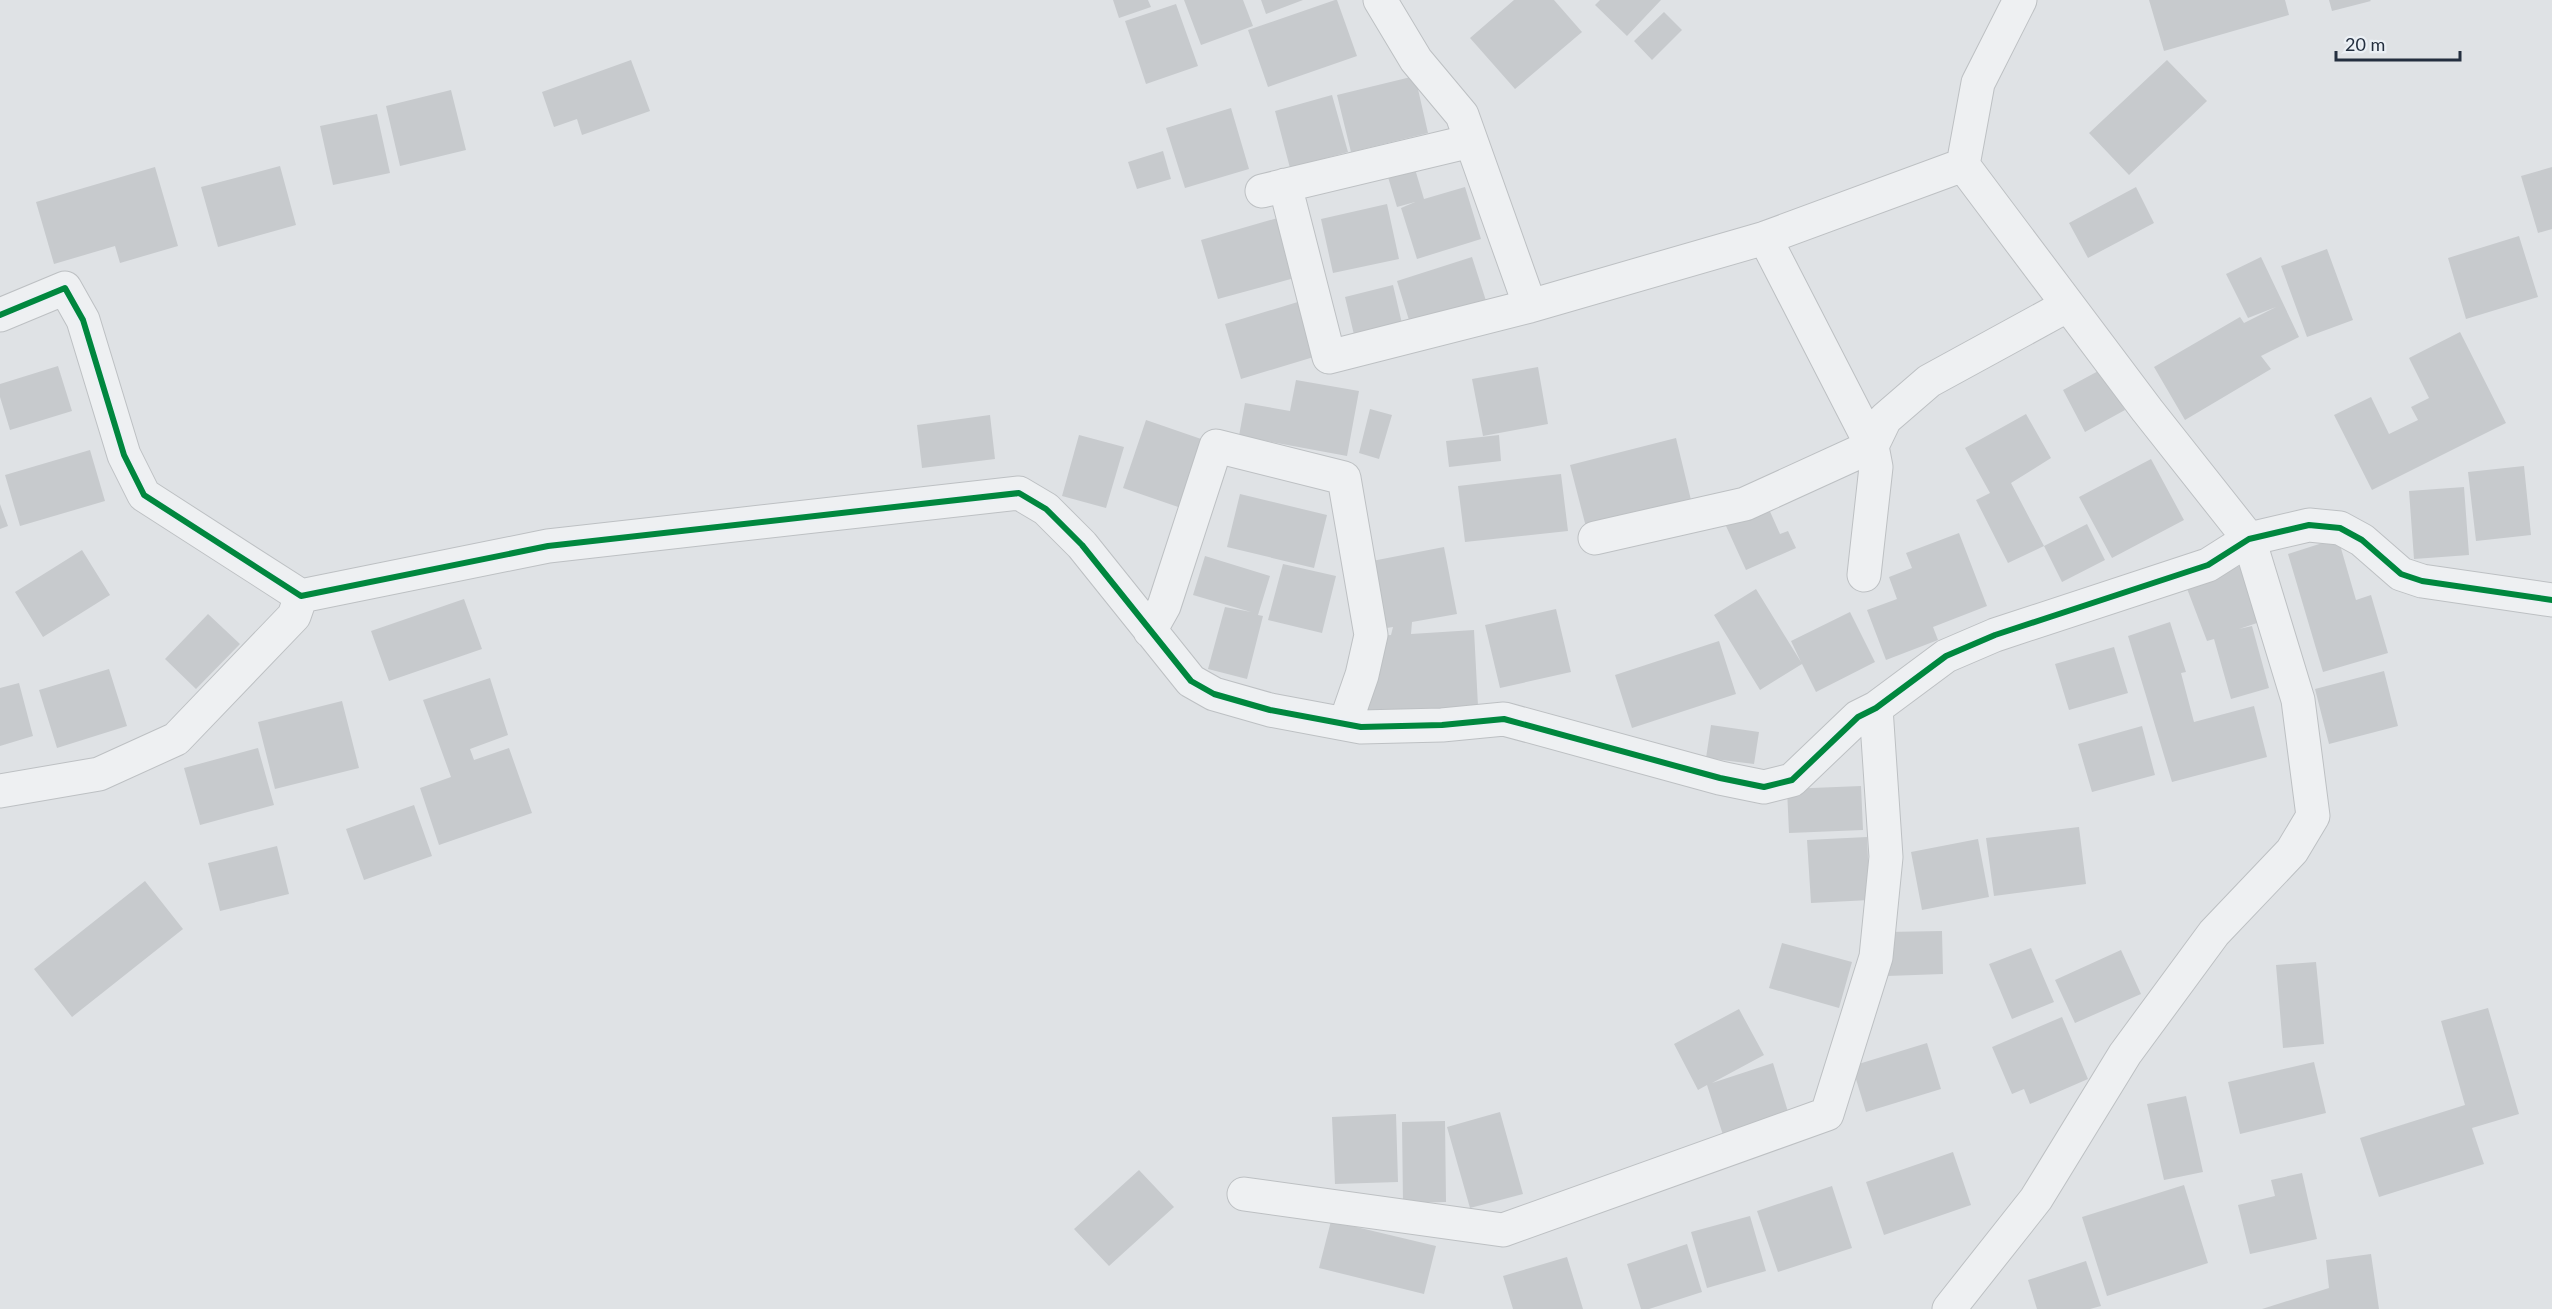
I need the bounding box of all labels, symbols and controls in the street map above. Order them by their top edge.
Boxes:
scale bar [2336,24,2460,62]
text: 20 m [2345,33,2385,55]

